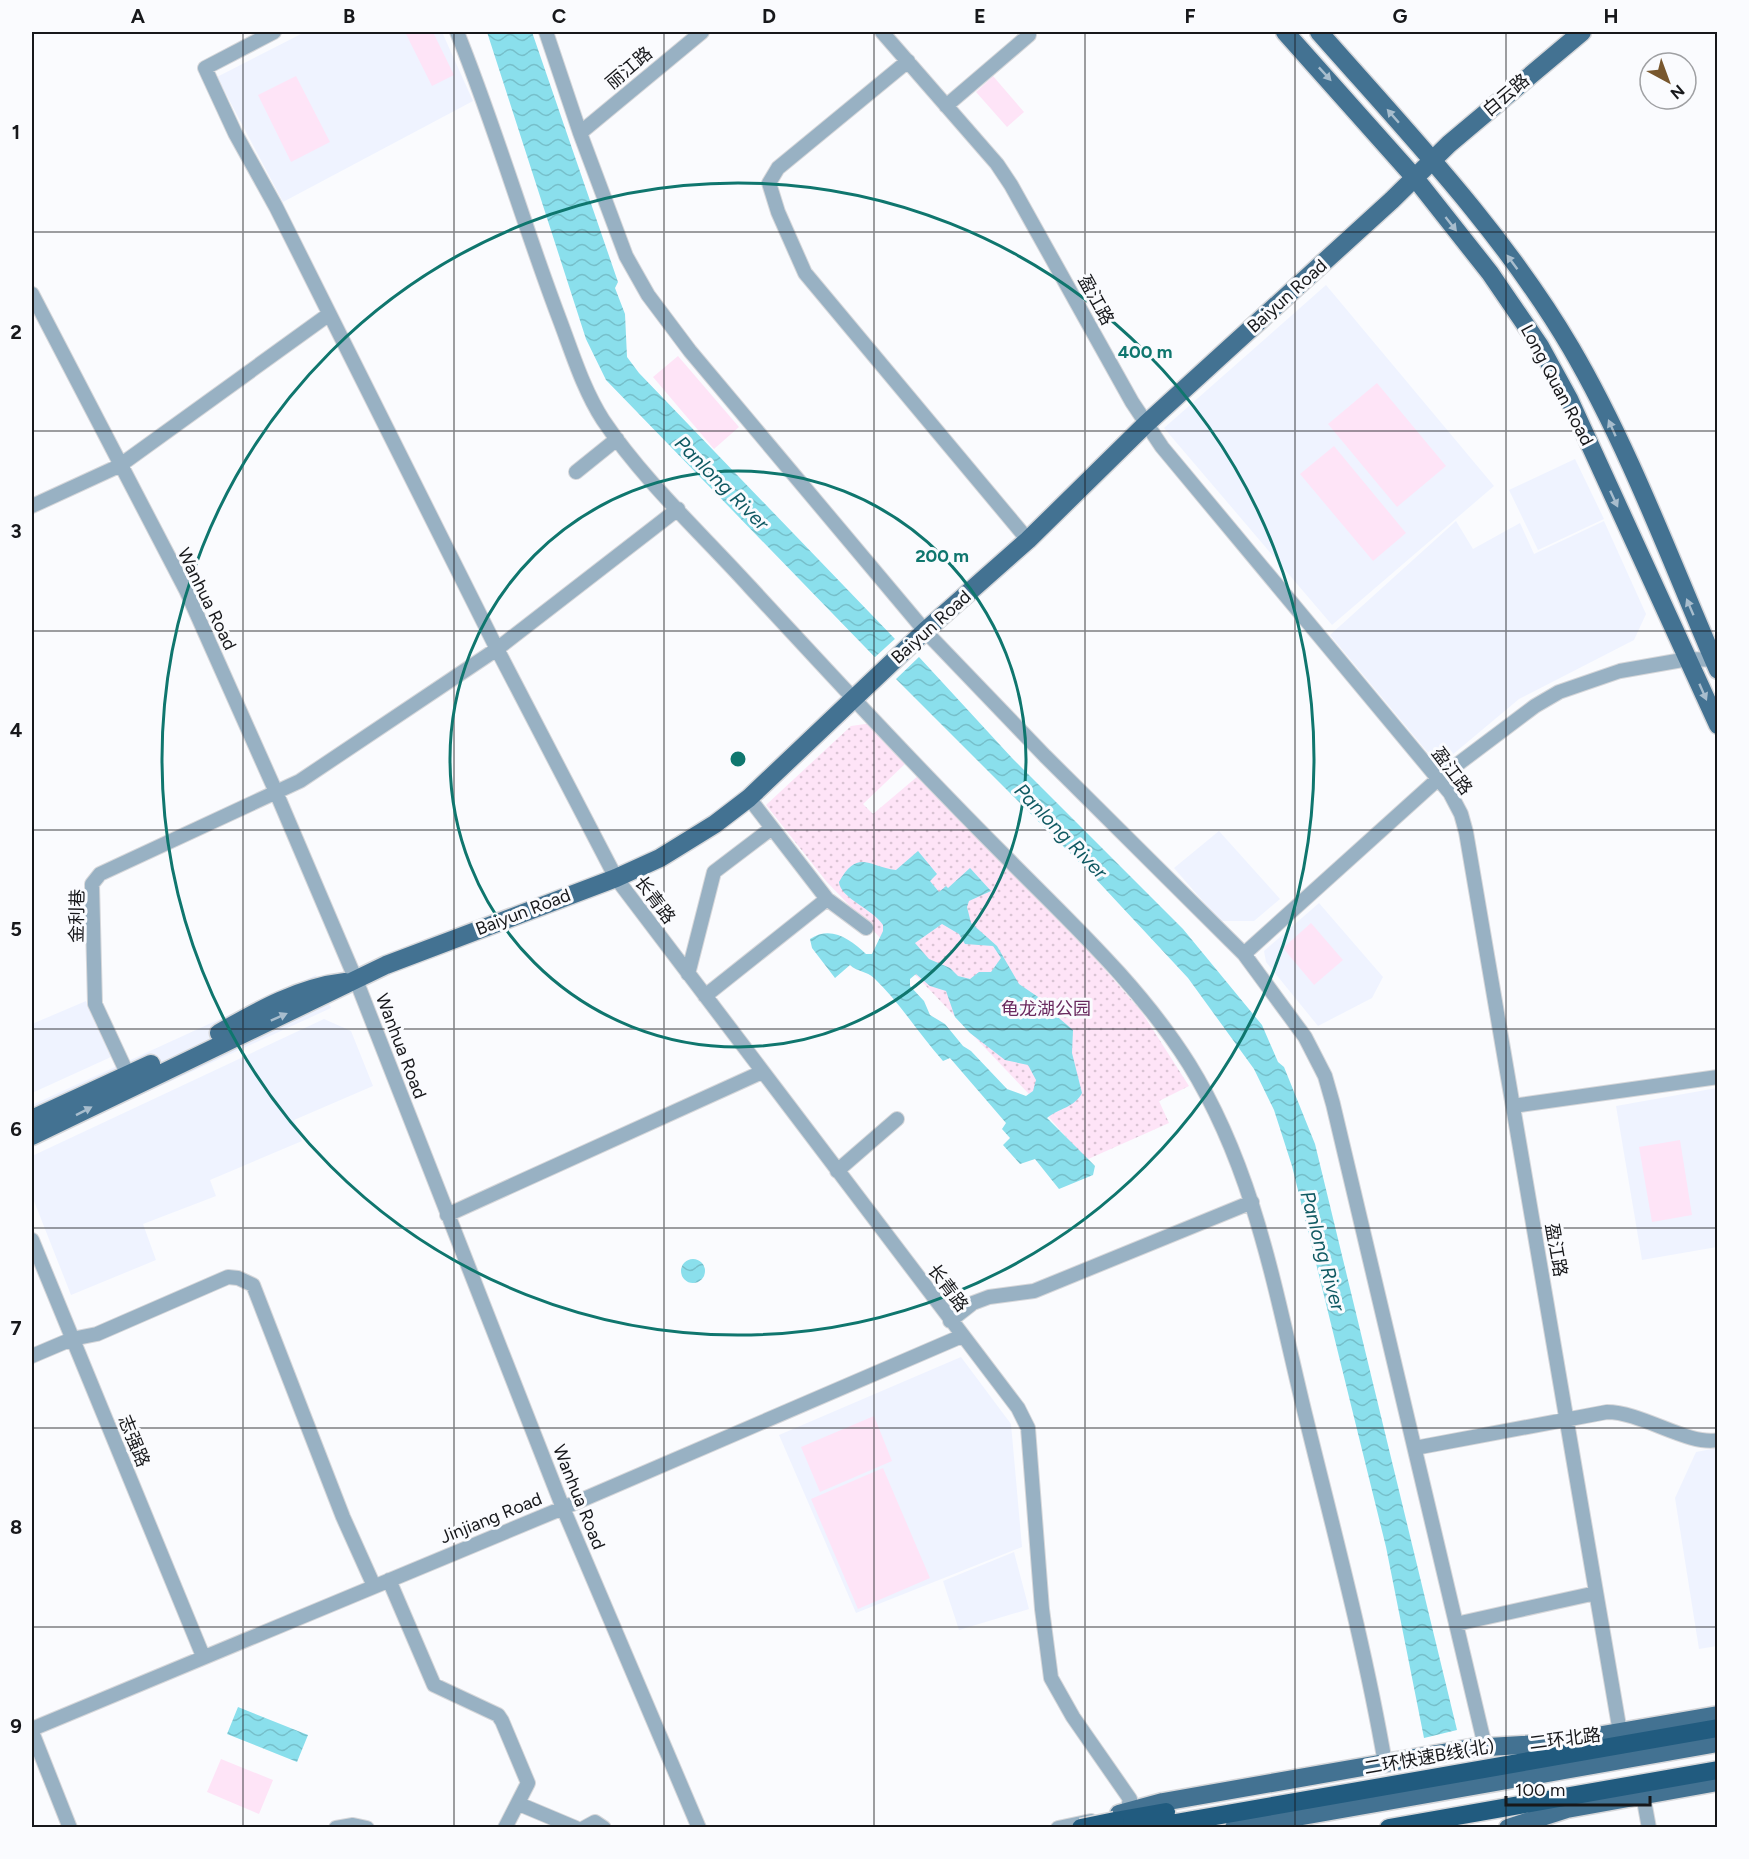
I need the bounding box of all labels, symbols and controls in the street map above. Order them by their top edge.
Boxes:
text: A [131,4,146,28]
text: B [343,4,355,28]
text: C [552,4,566,28]
text: D [762,4,776,28]
text: E [974,4,986,28]
text: F [1184,4,1196,28]
text: G [1393,4,1408,28]
text: H [1604,4,1619,28]
street label: 丽江路 [601,42,657,94]
north arrow [1638,51,1698,111]
one-way arrow [1317,67,1331,81]
street label: 白云路 [1478,69,1534,121]
text: N [1667,81,1688,103]
one-way arrow [1387,109,1400,124]
text: 1 [12,120,20,144]
one-way arrow [1445,216,1458,232]
street label: Baiyun Road [1243,254,1331,338]
one-way arrow [1506,254,1518,269]
street label: 盈江路 [1073,271,1119,329]
text: 2 [10,320,22,344]
street label: Long Quan Road [1516,321,1598,449]
text: 400 m [1118,341,1172,363]
one-way arrow [1607,419,1616,437]
water label: Panlong River [670,431,775,536]
one-way arrow [1610,490,1619,507]
text: 3 [10,519,22,543]
street label: Wanhua Road [173,544,241,654]
text: 200 m [915,545,969,567]
street label: Baiyun Road [887,585,975,669]
one-way arrow [1685,597,1695,615]
one-way arrow [1698,684,1707,701]
text: 4 [10,718,23,742]
street label: 盈江路 [1427,743,1477,799]
centre of rings [728,749,748,769]
water label: Panlong River [1010,778,1113,885]
street label: 长青路 [630,872,680,928]
street label: Baiyun Road [472,884,574,940]
street label: 金利巷 [66,889,88,943]
text: 5 [10,917,22,941]
street label: Wanhua Road [371,990,431,1102]
park label: 龟龙湖公园 [1001,998,1091,1020]
one-way arrow [270,1012,288,1022]
one-way arrow [76,1106,93,1115]
text: 6 [10,1117,22,1141]
water label: Panlong River [1295,1188,1351,1315]
street label: 盈江路 [1540,1222,1572,1278]
street label: 长青路 [923,1260,973,1316]
text: 7 [10,1316,22,1340]
street label: 志强路 [114,1412,154,1470]
street label: Wanhua Road [548,1441,610,1553]
street label: Jinjiang Road [437,1488,545,1548]
text: 8 [10,1515,22,1539]
text: 9 [10,1714,22,1738]
street label: 二环北路 [1528,1724,1602,1754]
street label: 二环快速B线(北) [1362,1735,1496,1779]
scale bar [1506,1769,1650,1807]
text: 100 m [1515,1779,1565,1801]

